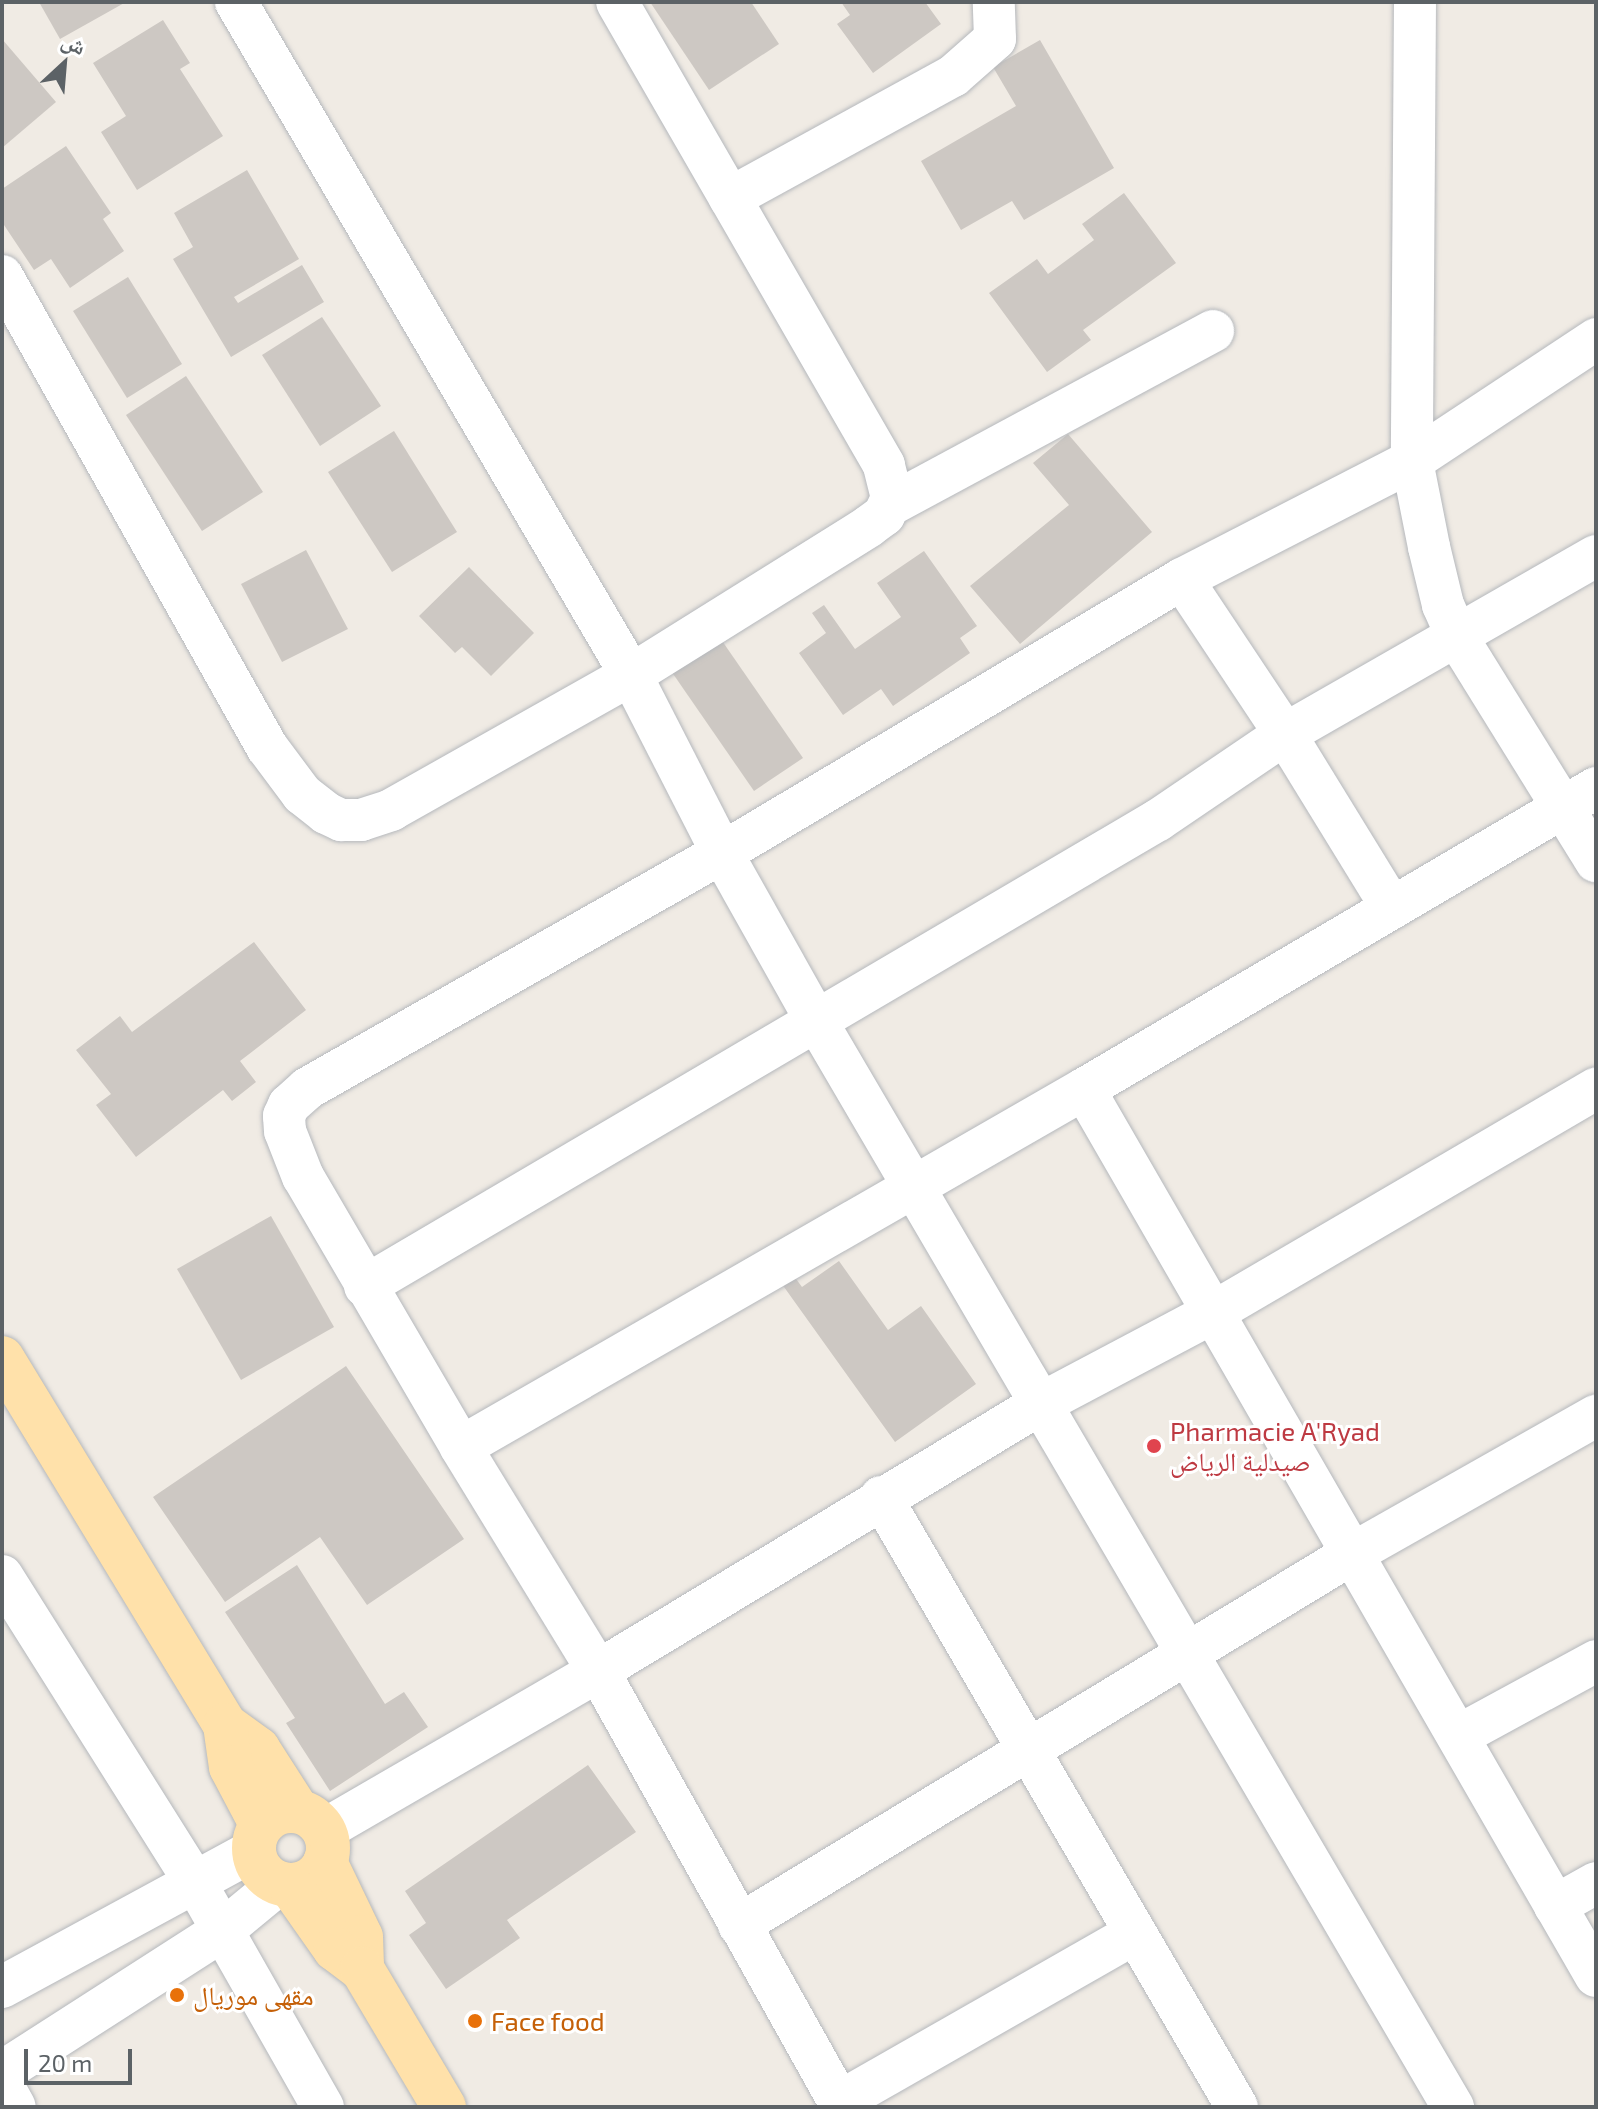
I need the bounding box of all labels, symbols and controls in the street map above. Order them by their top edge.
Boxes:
north arrow [24,24,104,104]
text: ش [58,26,91,59]
place label: Pharmacie A'Ryad صيدلية الرياض [1170,1415,1381,1476]
marker: Pharmacie A'Ryad صيدلية الرياض [1145,1437,1163,1455]
place label: مقهى موريال [193,1979,314,2011]
marker: مقهى موريال [168,1986,186,2004]
place label: Face food [491,2005,605,2037]
marker: Face food [466,2012,484,2030]
scale bar [28,2033,136,2083]
text: 20 m [38,2048,92,2077]

